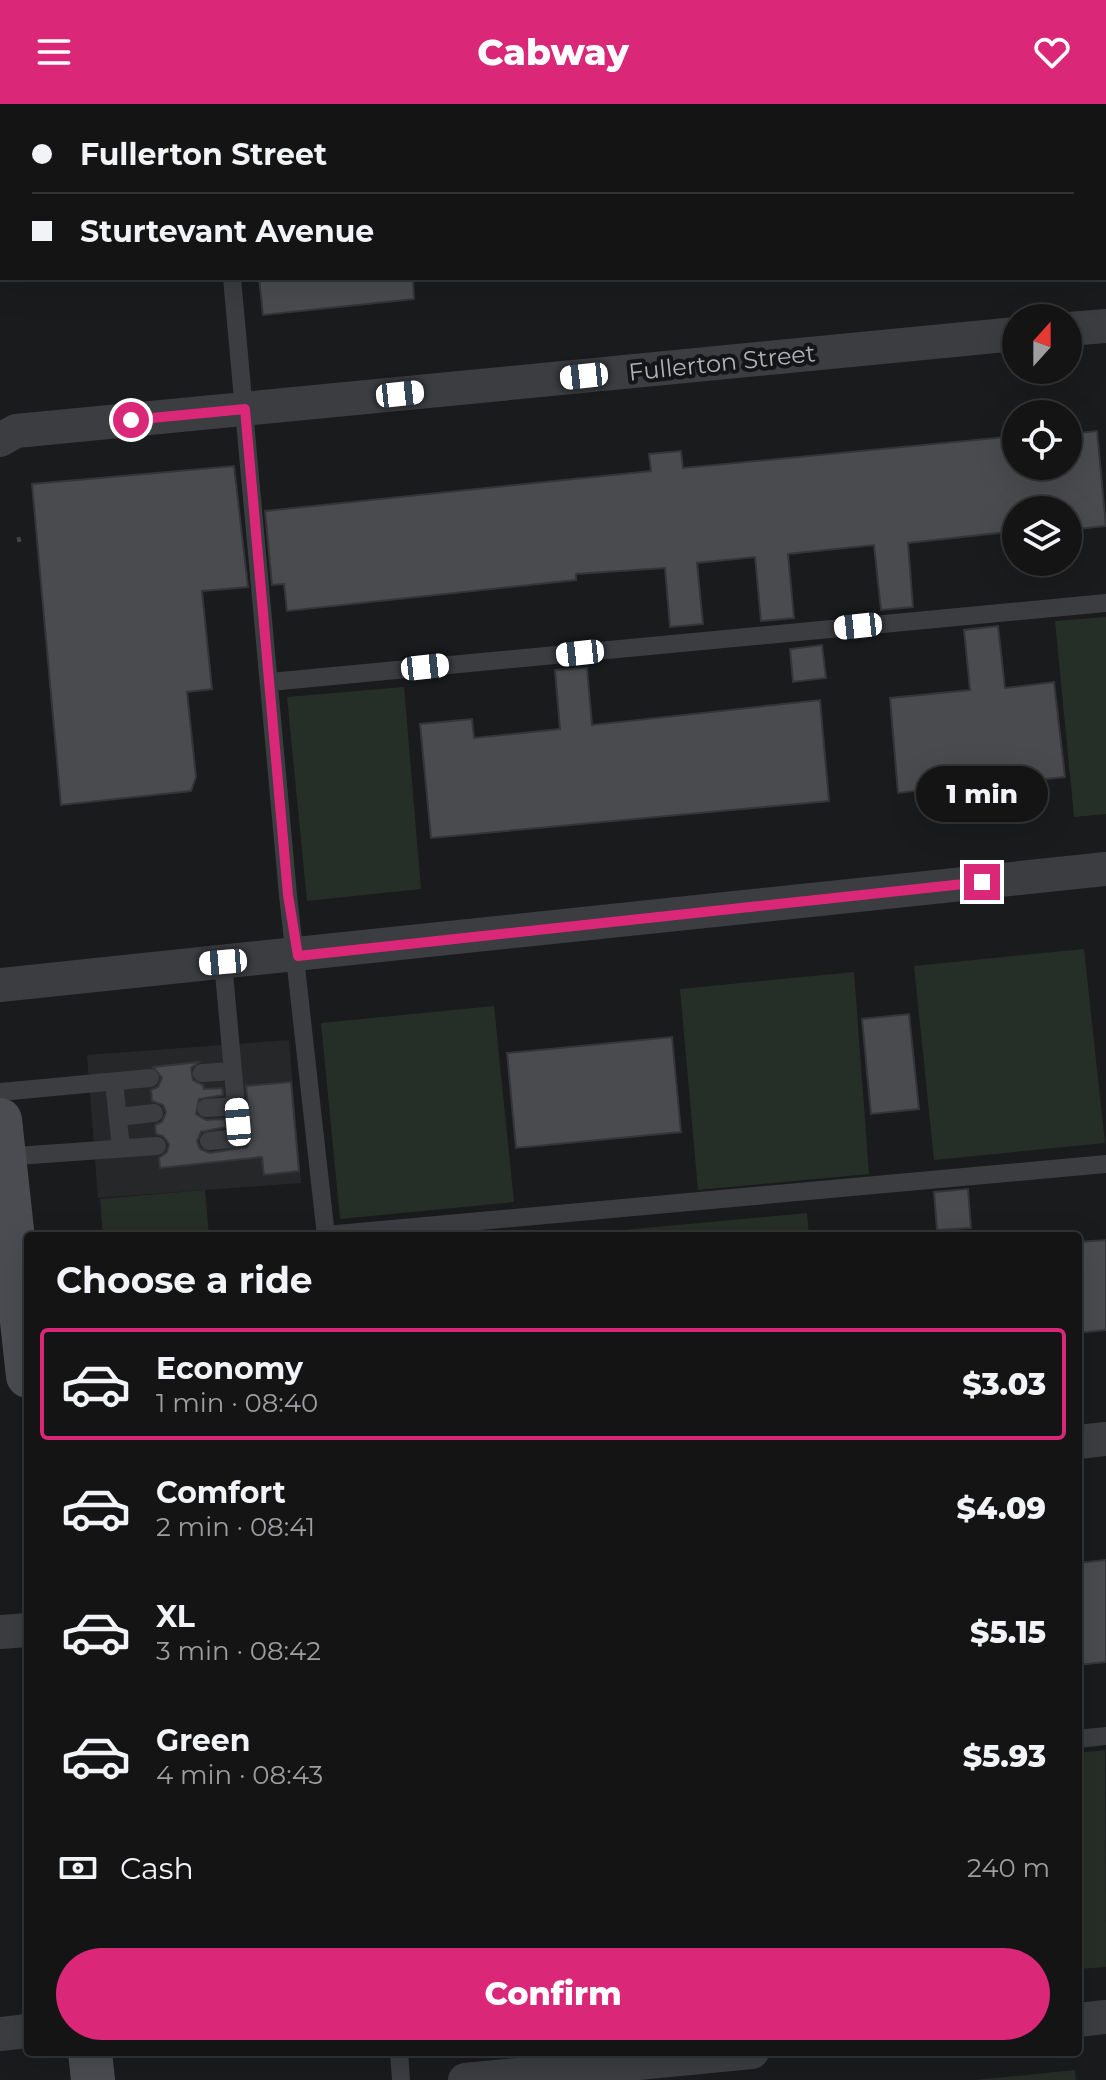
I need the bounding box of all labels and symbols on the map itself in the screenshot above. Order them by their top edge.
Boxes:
north arrow [1002,304,1082,384]
street label: Fullerton Street [627,338,817,387]
car [559,362,609,390]
car [375,380,425,408]
route start [113,402,149,438]
car [833,612,883,640]
car [555,639,605,667]
car [400,653,450,681]
callout: 1 min [916,766,1048,822]
route end [964,864,1000,900]
car [198,948,248,976]
car [224,1097,252,1147]

